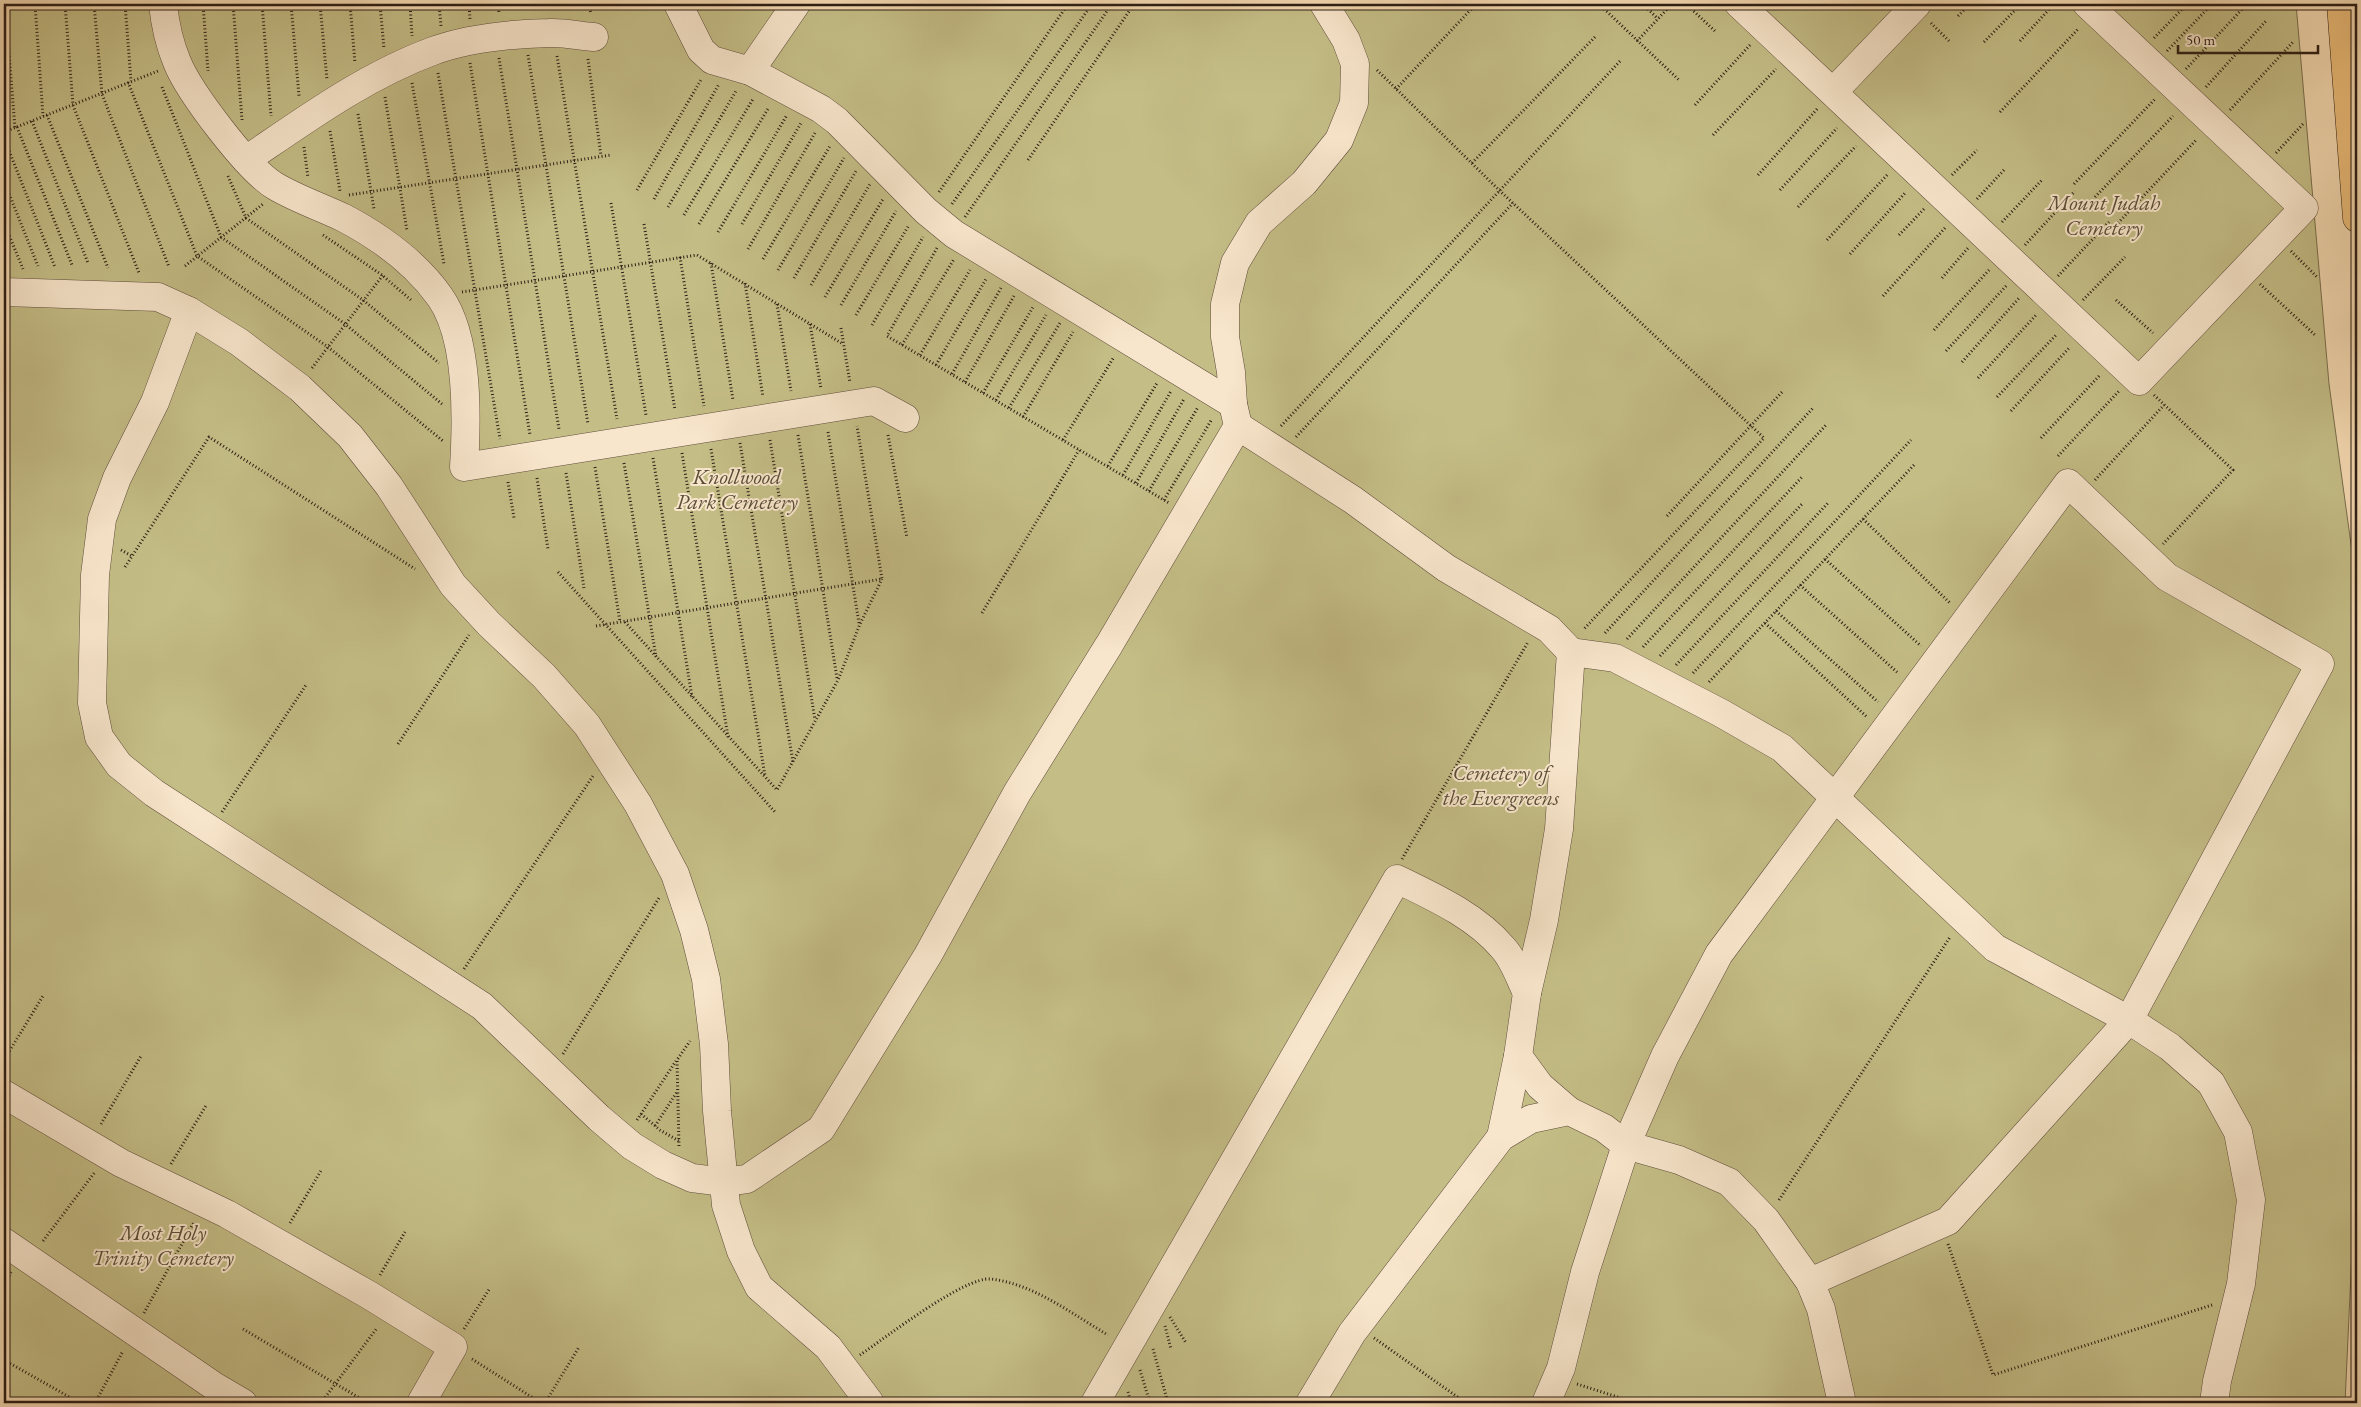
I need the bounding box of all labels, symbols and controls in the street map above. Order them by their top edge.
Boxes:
scale bar [2178,22,2318,54]
text: 50 m [2186,30,2215,49]
park label: Mount Judah Cemetery [2045,188,2161,242]
park label: Knollwood Park Cemetery [676,462,798,516]
park label: Cemetery of the Evergreens [1443,758,1560,812]
park label: Most Holy Trinity Cemetery [92,1218,234,1272]

